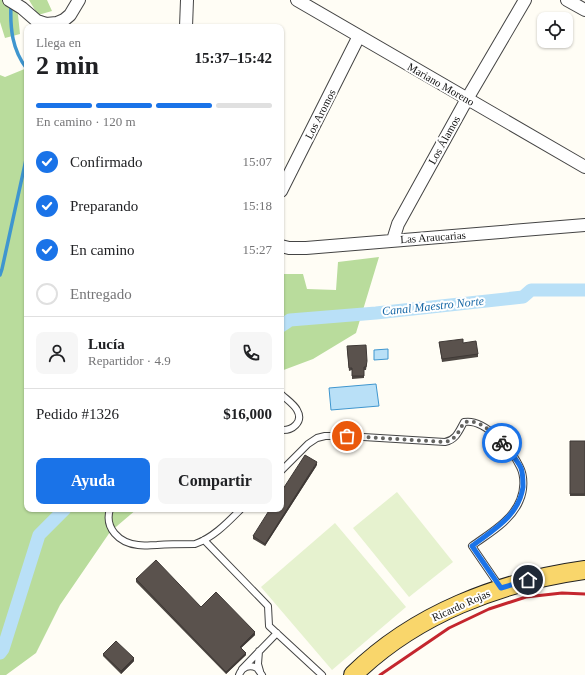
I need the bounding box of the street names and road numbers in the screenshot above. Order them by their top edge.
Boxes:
street label: Mariano Moreno [406,60,477,108]
street label: Los Aromos [302,87,338,141]
street label: Los Álamos [426,114,462,166]
street label: Las Araucarias [400,229,466,245]
street label: Ricardo Rojas [430,587,492,623]

